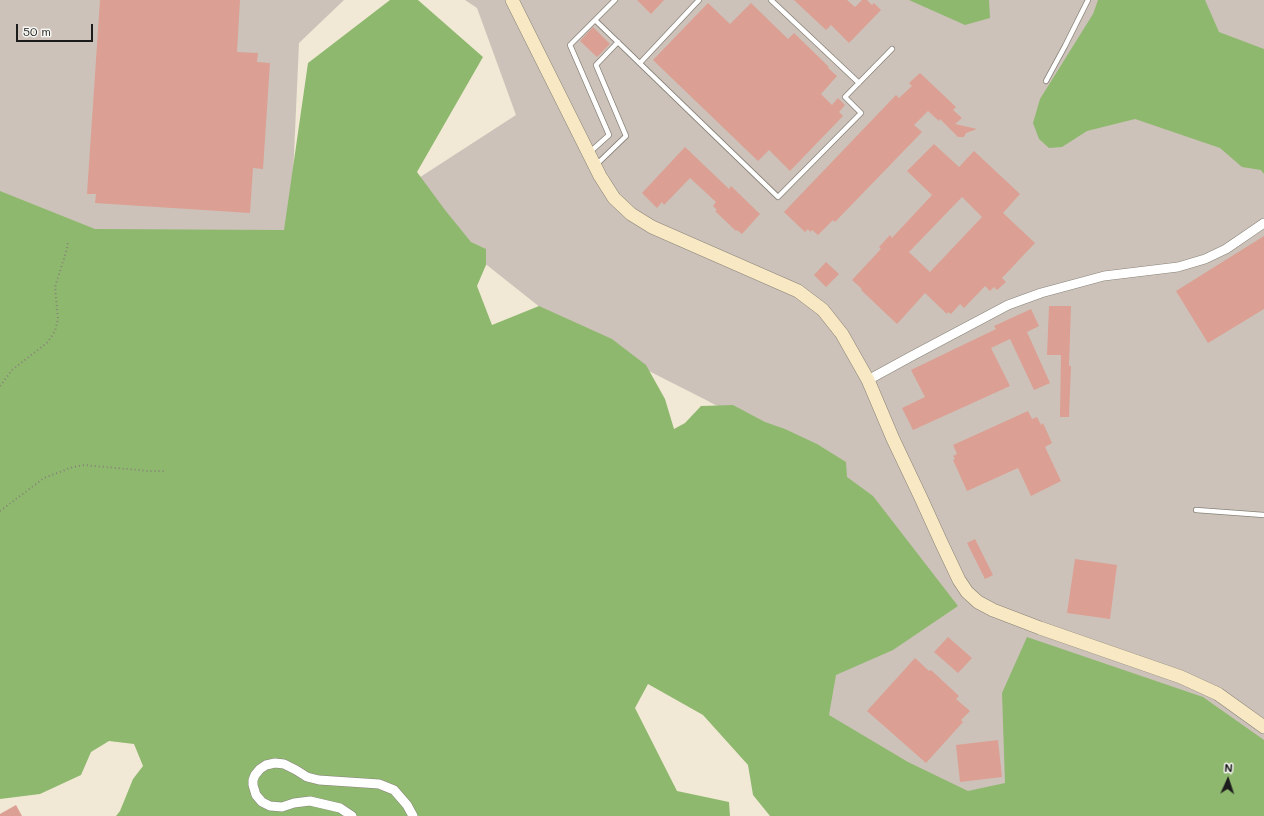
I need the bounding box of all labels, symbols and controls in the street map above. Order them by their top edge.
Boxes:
scale bar [18,16,95,42]
text: 50 m [23,23,51,39]
north arrow [1208,760,1248,800]
text: N [1224,760,1233,775]

